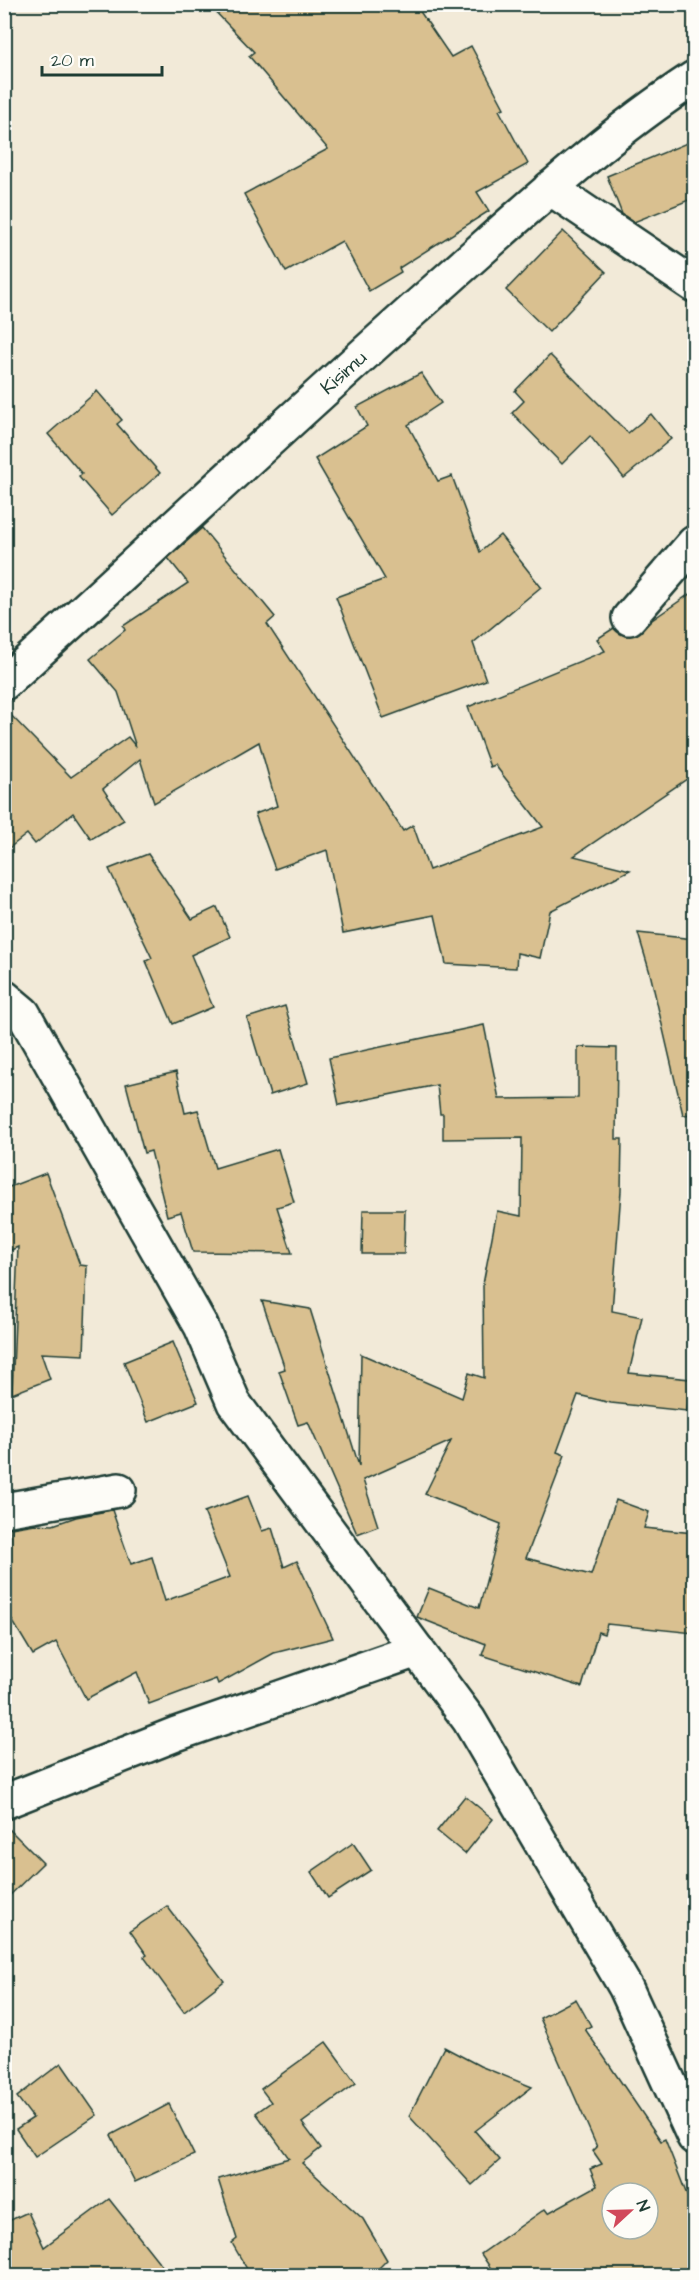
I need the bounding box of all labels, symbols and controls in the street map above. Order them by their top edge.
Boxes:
scale bar [42,39,162,77]
text: 20 m [51,48,94,73]
street label: Kisimu [314,344,373,401]
north arrow [600,2181,660,2241]
text: N [631,2197,655,2215]

